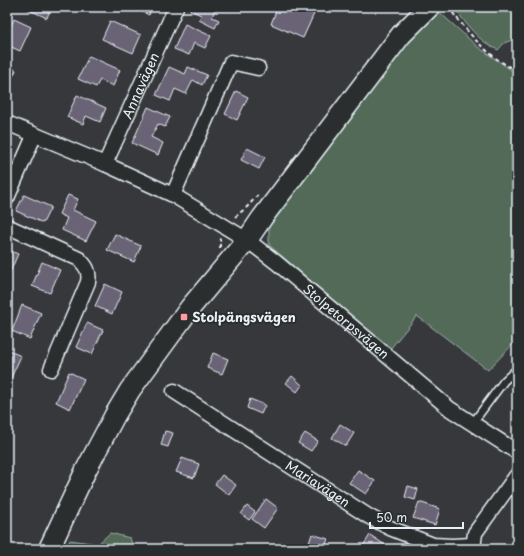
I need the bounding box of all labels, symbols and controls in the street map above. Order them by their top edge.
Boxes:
street label: Annavägen [117,49,163,122]
street label: Stolpetorpsvägen [299,279,394,363]
place label: Stolpängsvägen [192,307,296,326]
marker: Stolpängsvägen [179,312,189,322]
street label: Mariavägen [282,455,354,511]
scale bar [370,504,463,530]
text: 50 m [376,508,407,526]

